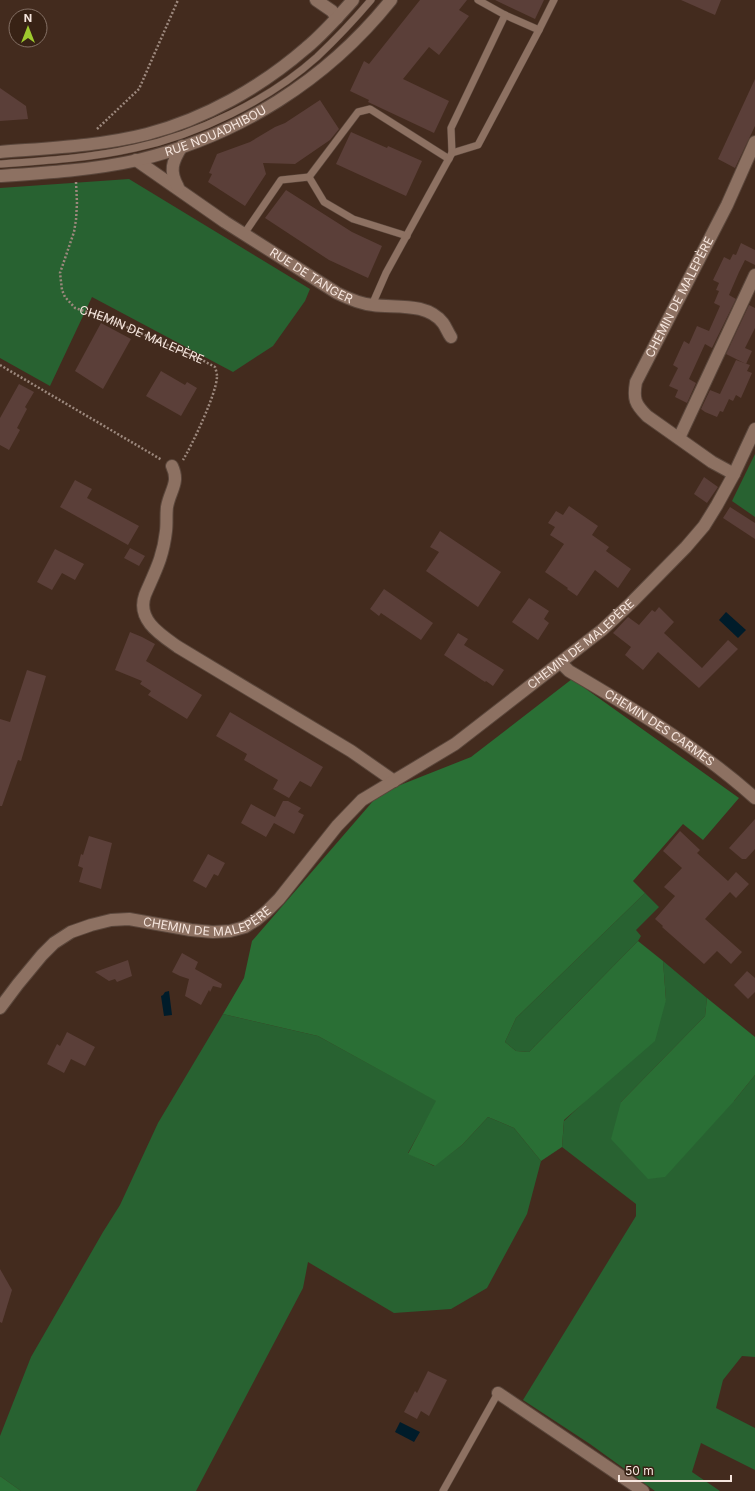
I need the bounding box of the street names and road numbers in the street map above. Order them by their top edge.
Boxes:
street label: RUE NOUADHIBOU [163,102,269,159]
street label: CHEMIN DE MALEPÈRE [642,234,716,360]
street label: RUE DE TANGER [267,244,355,306]
street label: CHEMIN DE MALEPÈRE [78,302,206,367]
street label: CHEMIN DE MALEPÈRE [524,596,637,692]
street label: CHEMIN DES CARMES [602,686,718,769]
street label: CHEMIN DE MALEPÈRE [142,903,274,939]

